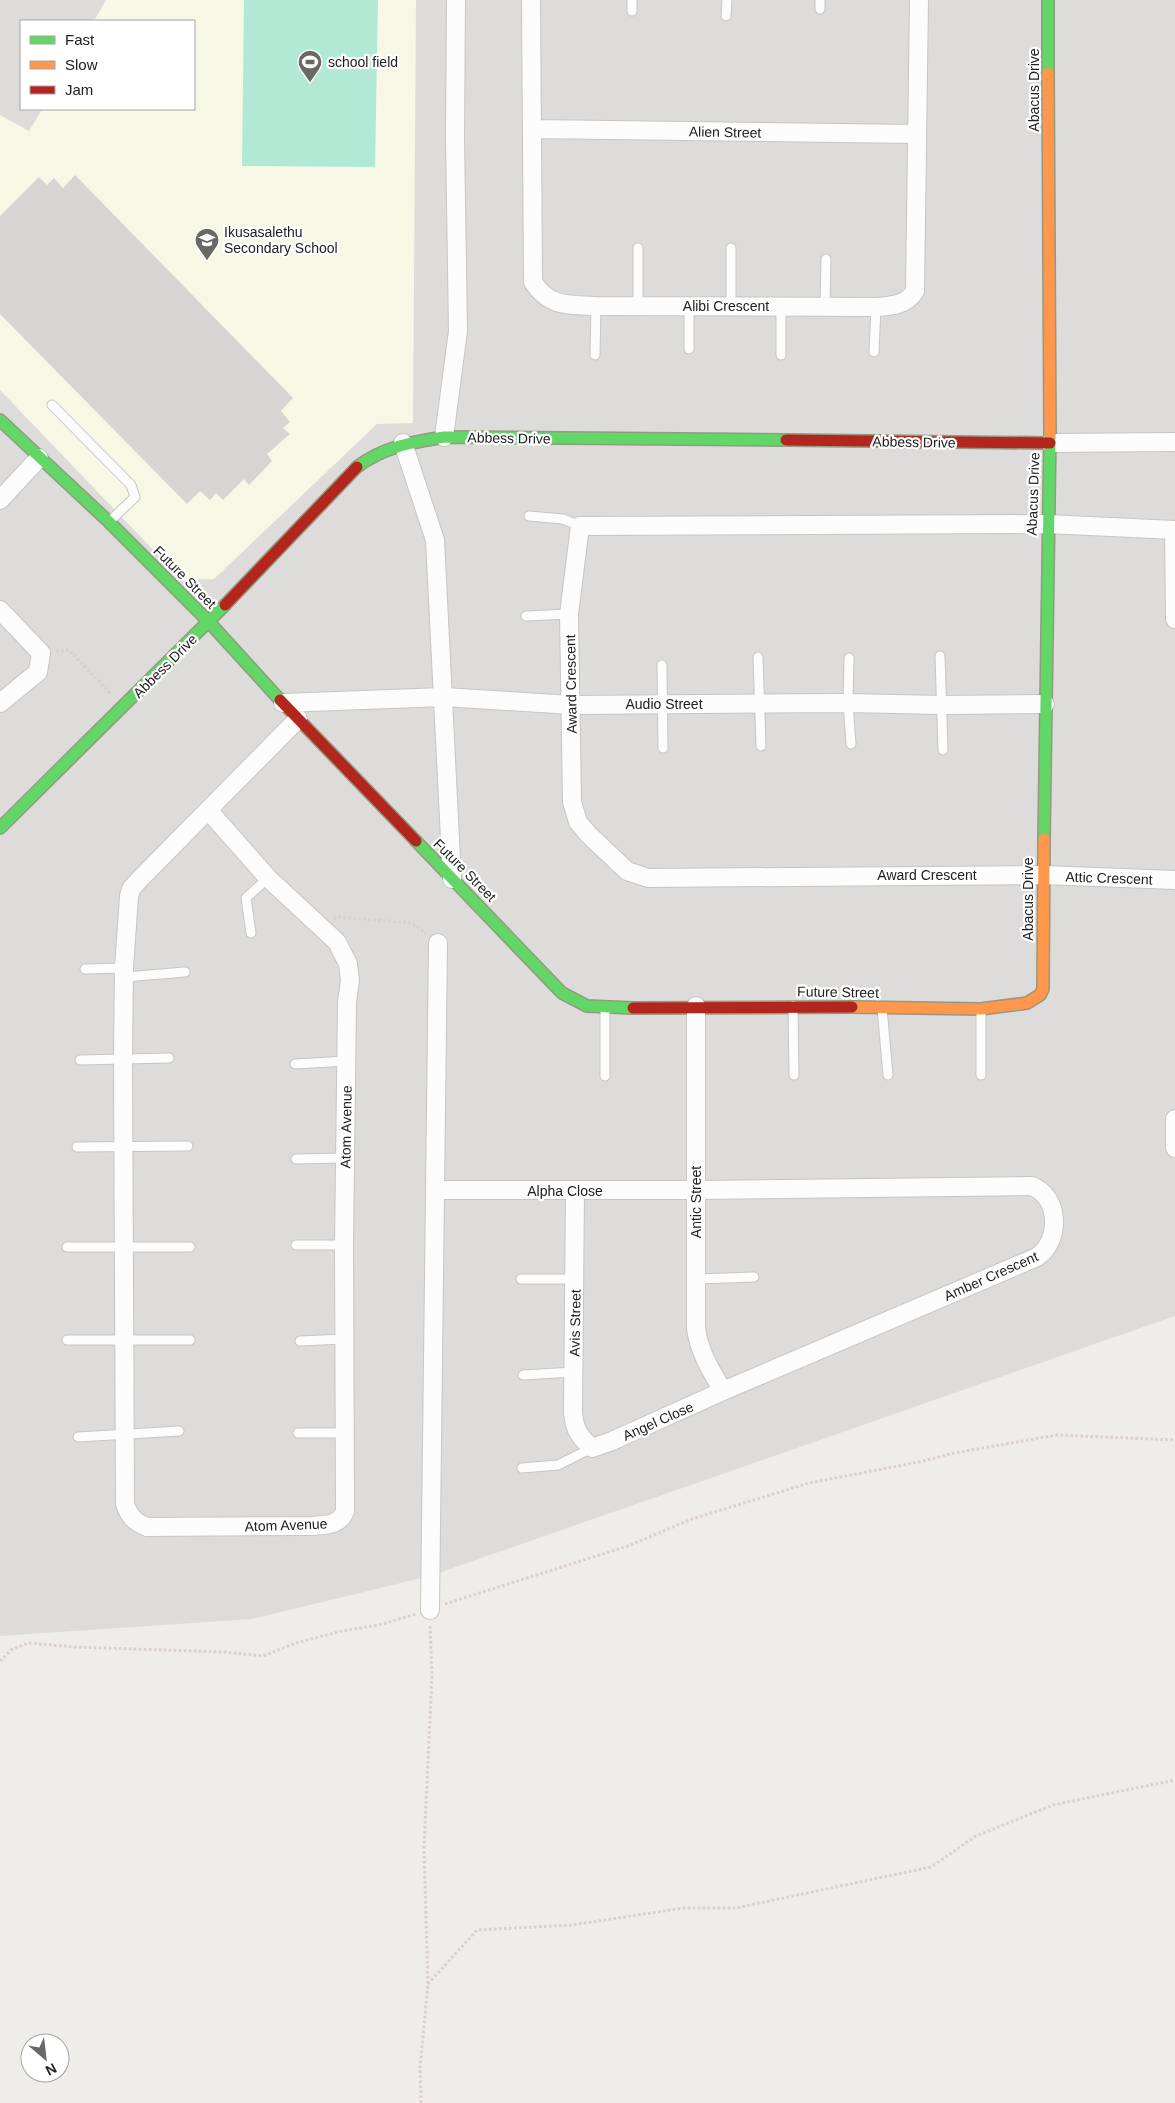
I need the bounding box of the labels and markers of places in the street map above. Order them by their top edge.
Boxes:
sports icon: school field [297,49,323,83]
place label: school field [328,54,398,70]
place label: Ikusasalethu Secondary School [224,224,338,256]
school or university icon: Ikusasalethu Secondary School [194,227,220,261]

